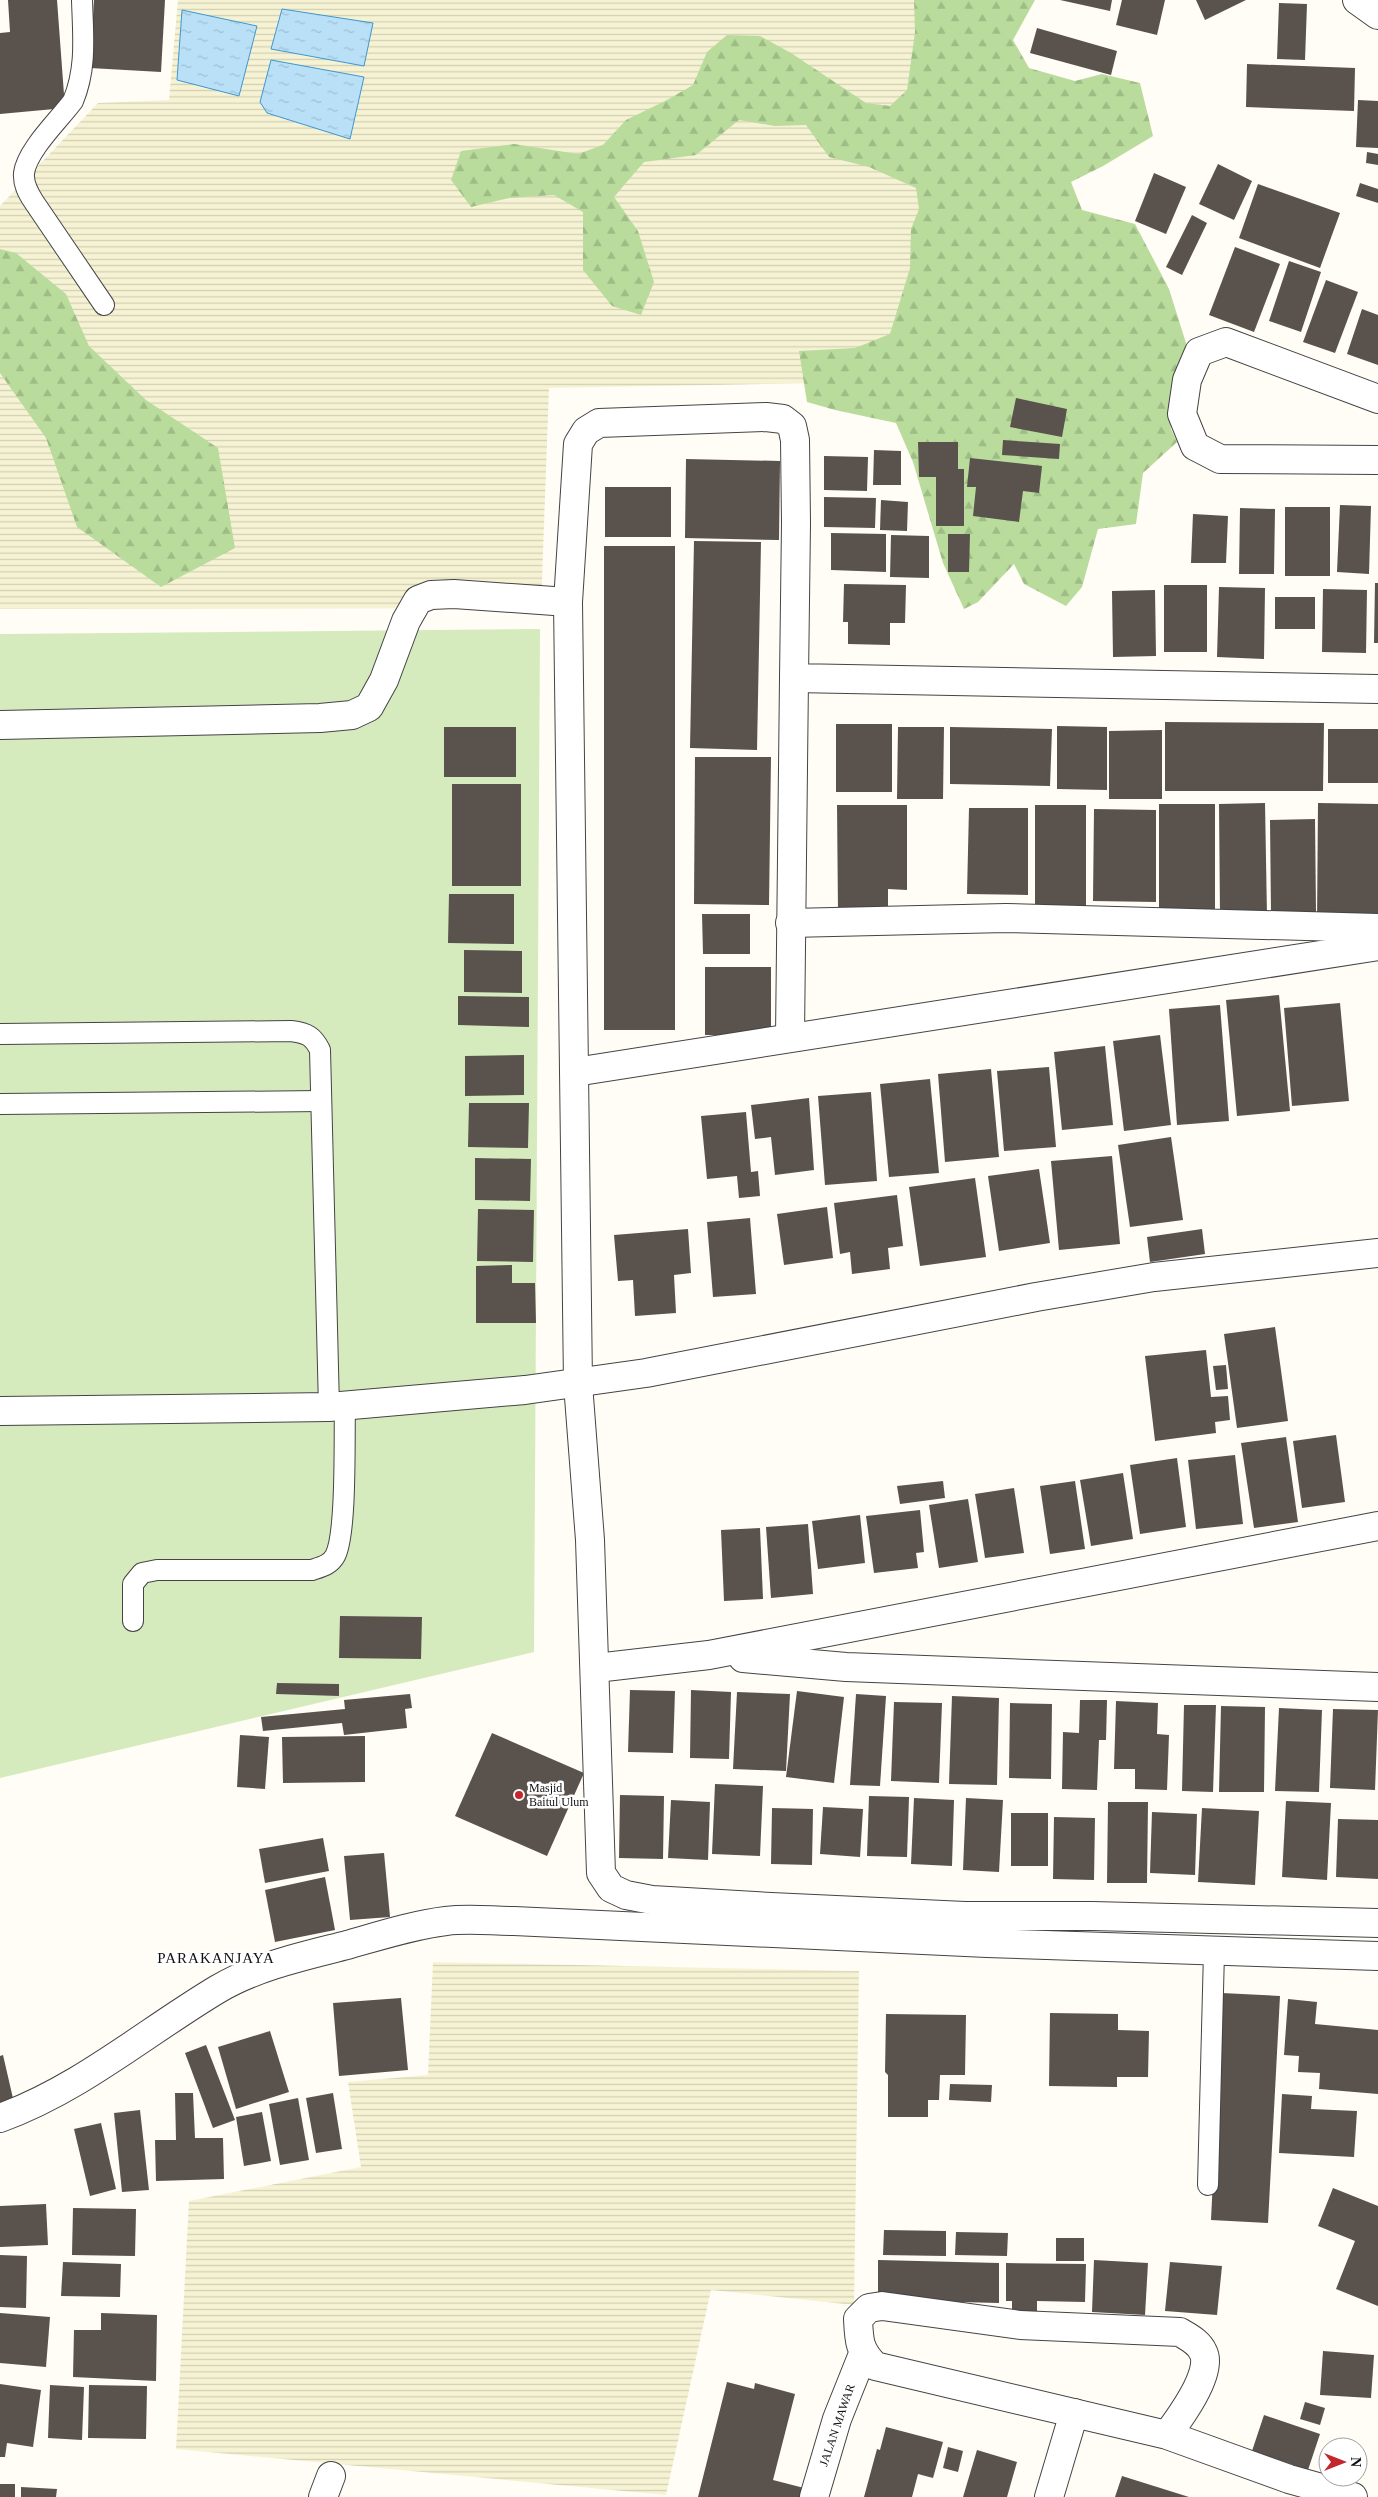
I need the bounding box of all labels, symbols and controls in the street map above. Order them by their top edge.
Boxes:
place label: Masjid Baitul Ulum [529,1781,589,1809]
marker: Masjid Baitul Ulum [513,1789,525,1801]
district label: PARAKANJAYA [157,1950,275,1966]
street label: JALAN MAWAR [816,2382,858,2468]
north arrow [1318,2437,1368,2487]
text: N [1348,2457,1363,2467]

